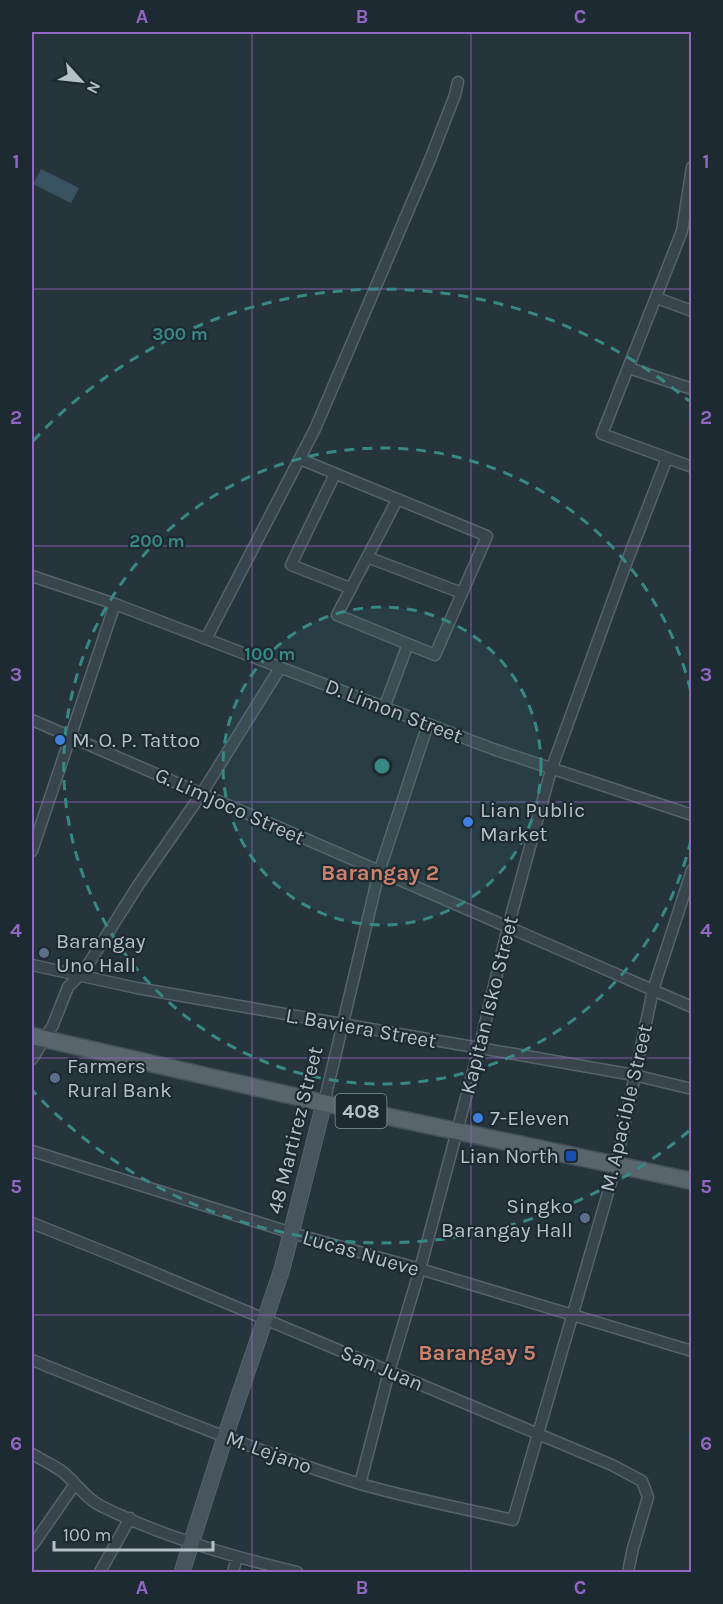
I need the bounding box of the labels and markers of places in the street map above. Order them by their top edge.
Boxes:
place label: M. O. P. Tattoo [72,728,200,752]
marker: M. O. P. Tattoo [53,733,67,747]
centre of rings [372,756,392,776]
place label: Lian Public Market [480,798,585,846]
marker: Lian Public Market [461,815,475,829]
place label: Barangay Uno Hall [56,929,146,977]
marker: Barangay Uno Hall [37,946,51,960]
place label: Farmers Rural Bank [67,1054,172,1102]
marker: Farmers Rural Bank [48,1071,62,1085]
place label: 7-Eleven [490,1106,570,1130]
marker: 7-Eleven [471,1111,485,1125]
place label: Lian North [460,1144,559,1168]
marker: Lian North [564,1149,578,1163]
place label: Singko Barangay Hall [441,1194,573,1242]
marker: Singko Barangay Hall [578,1211,592,1225]

